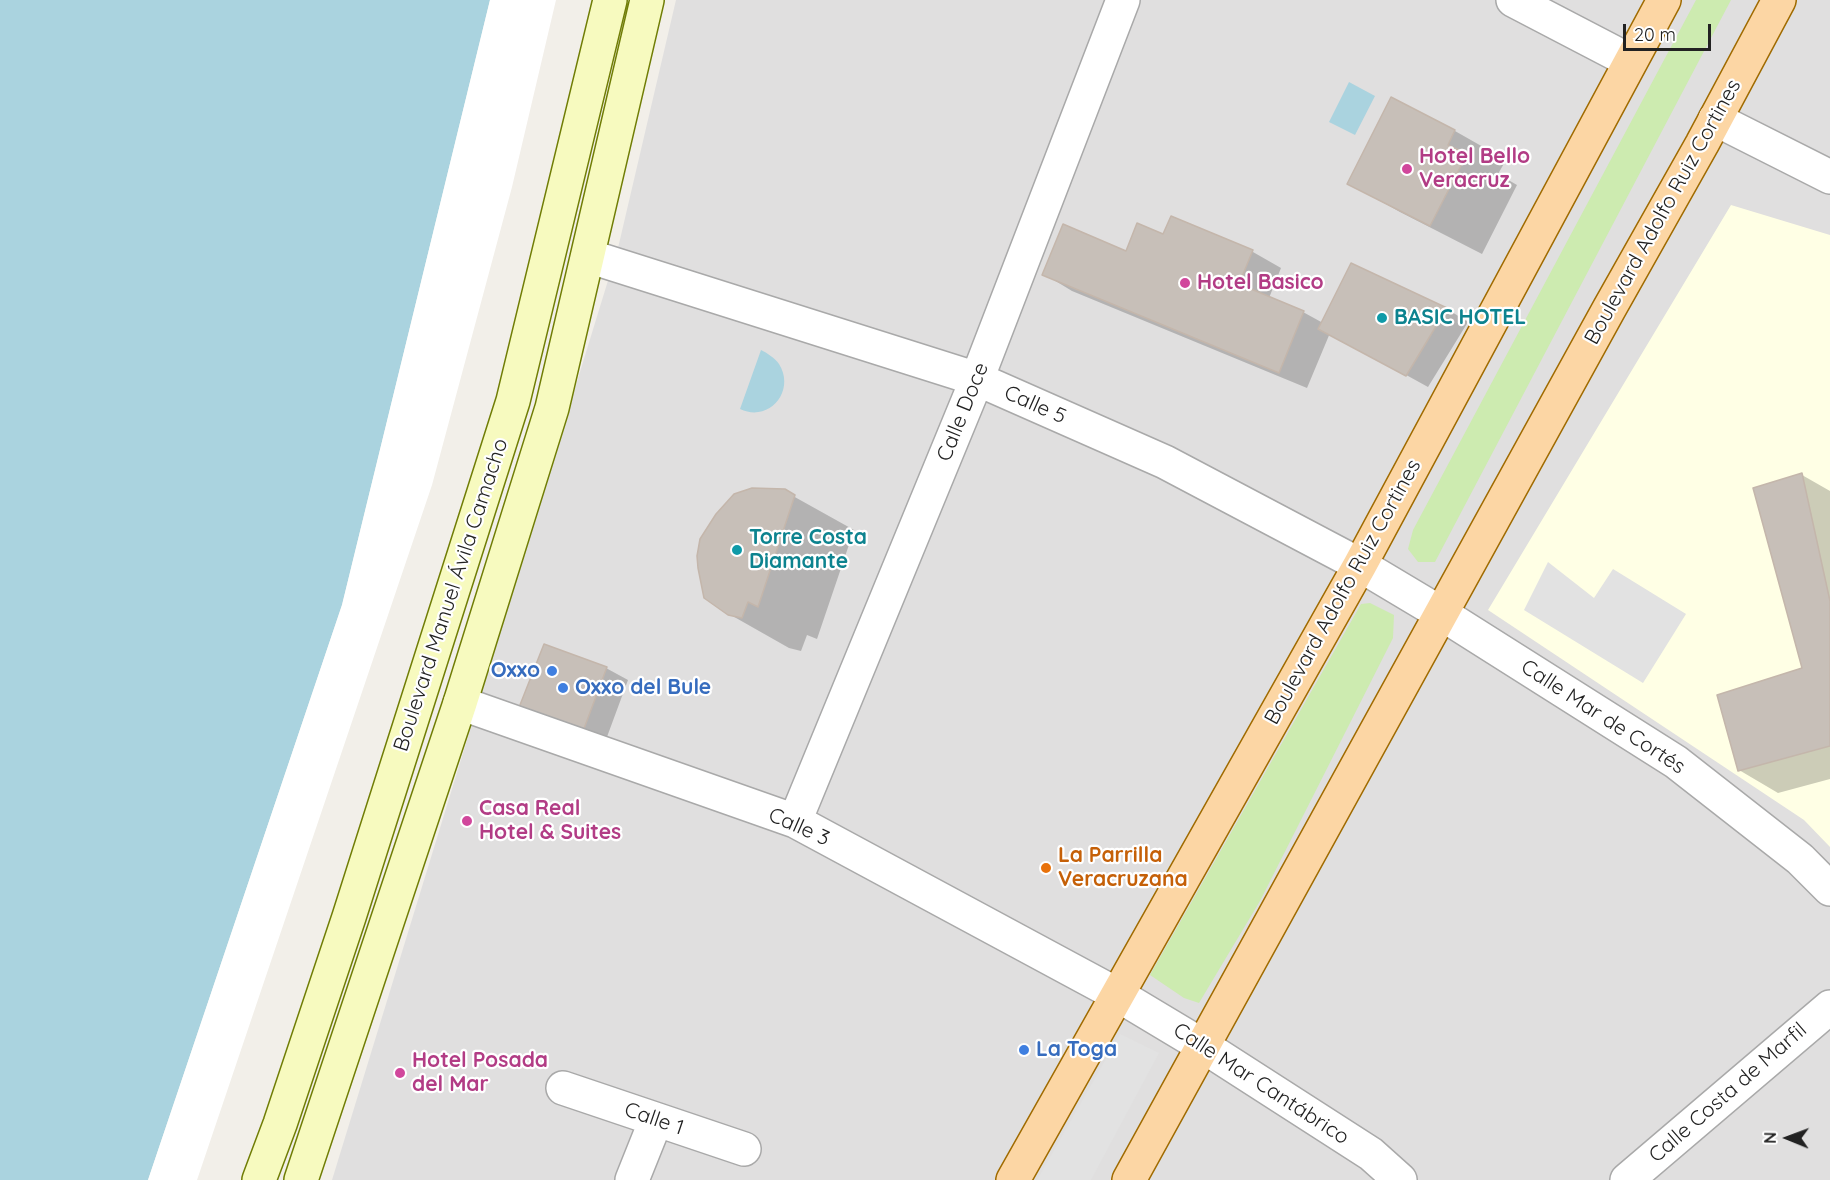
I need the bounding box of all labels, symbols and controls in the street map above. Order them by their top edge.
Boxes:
scale bar [1626,12,1714,50]
text: 20 m [1634,23,1676,46]
street label: Boulevard Adolfo Ruiz Cortines [1579,75,1747,349]
place label: Hotel Bello Veracruz [1419,144,1530,194]
marker: Hotel Bello Veracruz [1400,162,1414,176]
place label: Hotel Basico [1197,270,1324,296]
marker: Hotel Basico [1178,276,1192,290]
place label: BASIC HOTEL [1394,305,1526,331]
marker: BASIC HOTEL [1375,311,1389,325]
street label: Calle Doce [932,359,994,465]
street label: Calle 5 [1000,380,1070,430]
street label: Boulevard Manuel Ávila Camacho [388,435,514,755]
street label: Boulevard Adolfo Ruiz Cortines [1259,455,1427,729]
place label: Torre Costa Diamante [749,525,867,575]
marker: Torre Costa Diamante [730,543,744,557]
street label: Calle Mar de Cortés [1516,654,1690,780]
place label: Oxxo [491,658,540,684]
marker: Oxxo [545,664,559,678]
place label: Oxxo del Bule [575,675,711,701]
marker: Oxxo del Bule [556,681,570,695]
place label: Casa Real Hotel & Suites [479,796,621,846]
street label: Calle 3 [764,802,834,852]
marker: Casa Real Hotel & Suites [460,814,474,828]
place label: La Parrilla Veracruzana [1058,843,1188,893]
marker: La Parrilla Veracruzana [1039,861,1053,875]
street label: Calle Mar Cantábrico [1168,1018,1354,1150]
street label: Calle Costa de Marfil [1644,1018,1812,1168]
place label: La Toga [1036,1037,1117,1063]
marker: La Toga [1017,1043,1031,1057]
place label: Hotel Posada del Mar [412,1048,548,1098]
marker: Hotel Posada del Mar [393,1066,407,1080]
street label: Calle 1 [621,1097,687,1141]
north arrow [1758,1108,1818,1168]
text: N [1760,1132,1780,1144]

